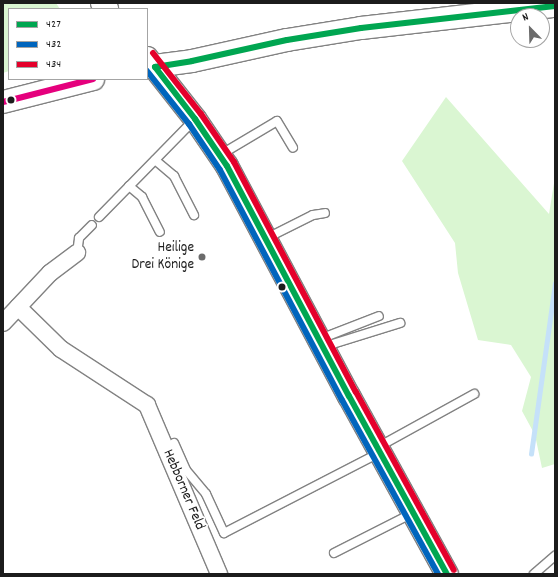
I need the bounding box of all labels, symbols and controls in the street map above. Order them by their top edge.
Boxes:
legend [8,8,148,80]
north arrow [510,8,550,48]
text: N [520,9,531,26]
text: 427 [46,16,61,33]
text: 432 [46,36,62,53]
text: 434 [46,56,61,73]
unlabelled marker [6,95,16,105]
place label: Heilige Drei Könige [131,239,194,274]
marker: Heilige Drei Könige [197,252,207,262]
unlabelled marker [277,282,287,292]
street label: Hebborner Feld [158,447,208,533]

